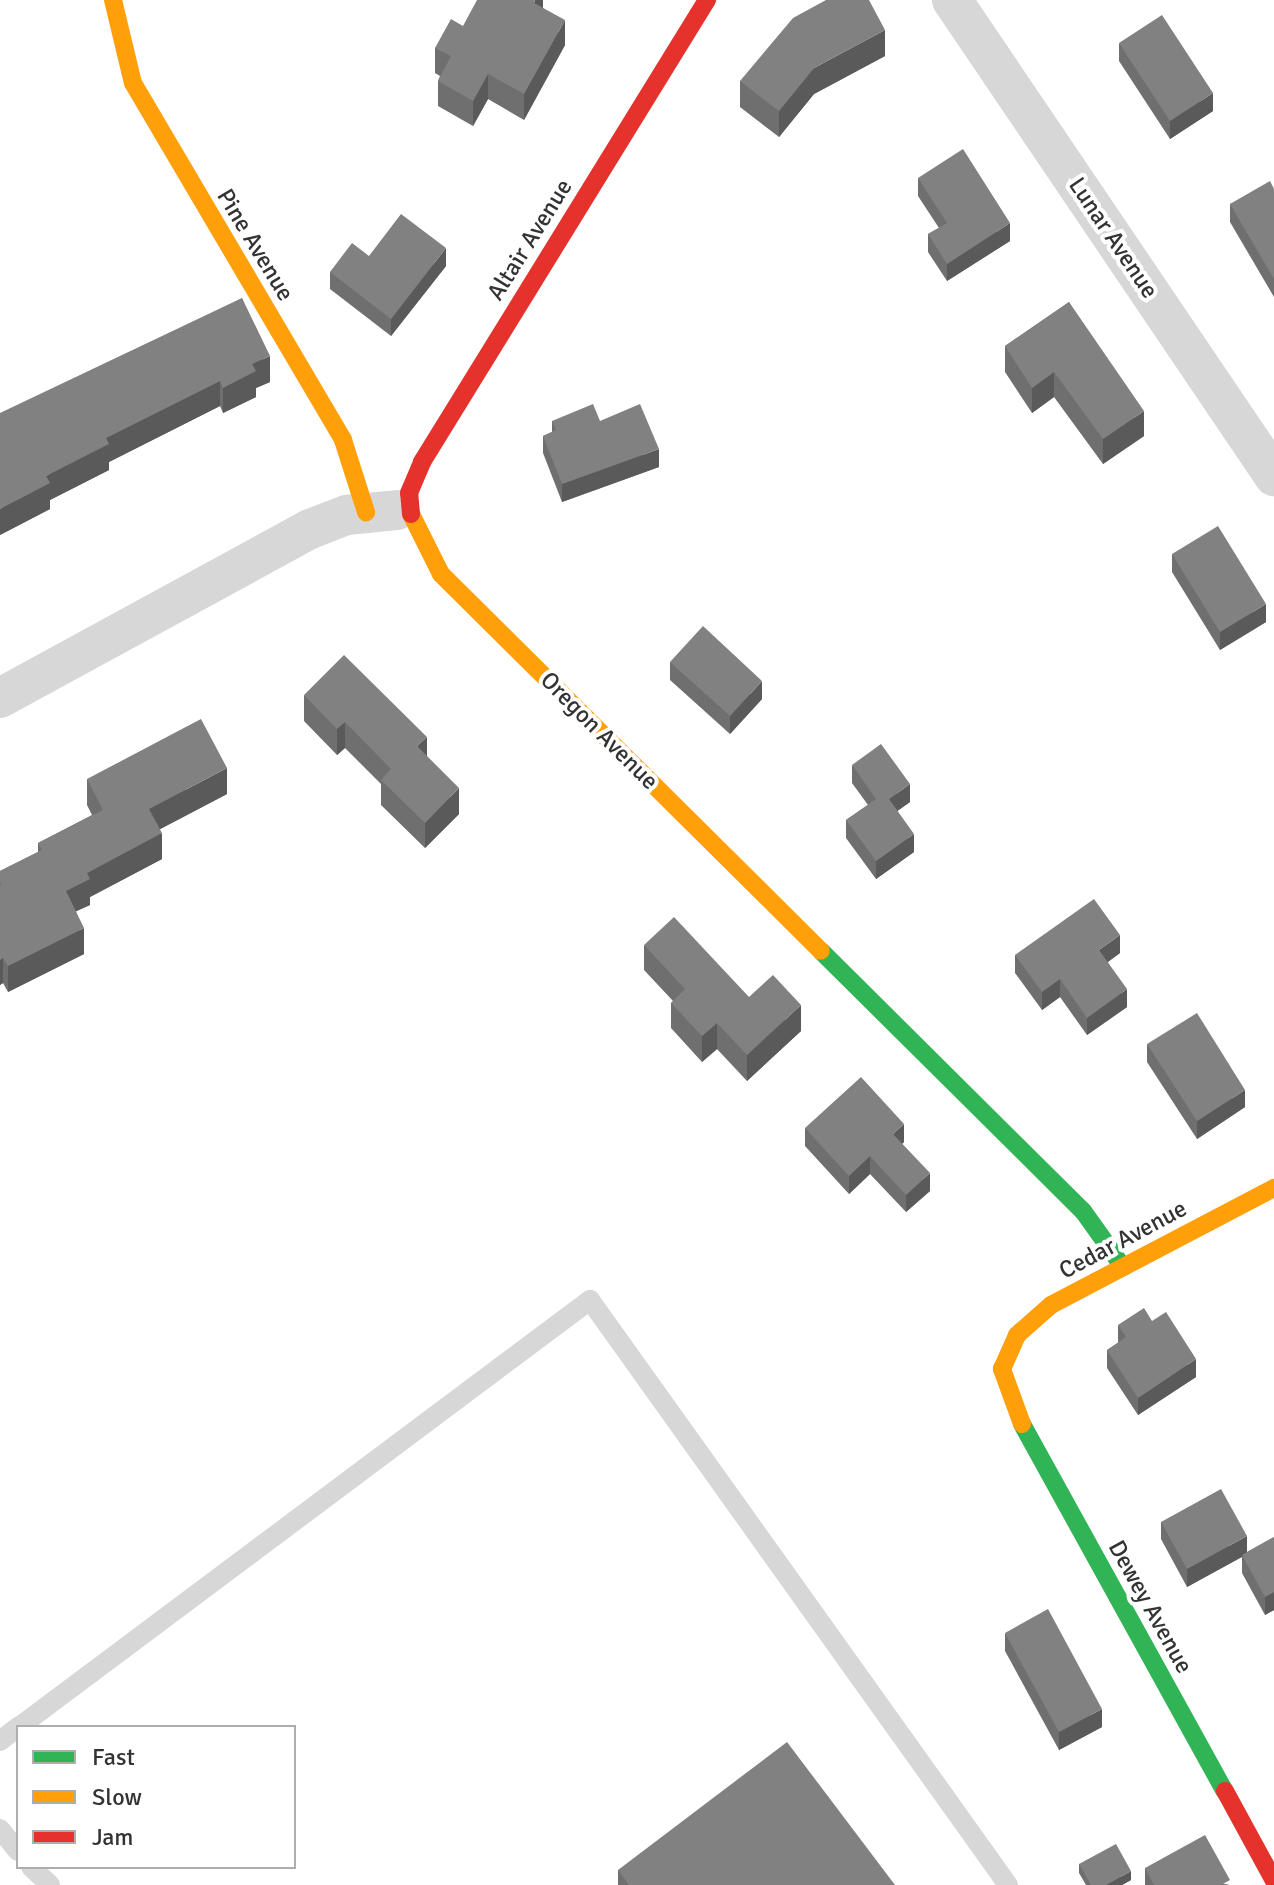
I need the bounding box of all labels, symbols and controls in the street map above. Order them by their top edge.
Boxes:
street label: Lunar Avenue [1062,172,1164,304]
street label: Altair Avenue [481,174,579,306]
street label: Pine Avenue [210,184,300,306]
street label: Oregon Avenue [534,666,664,796]
street label: Cedar Avenue [1054,1194,1192,1286]
street label: Dewey Avenue [1102,1535,1198,1679]
legend [16,1725,296,1869]
text: Fast [92,1742,135,1772]
text: Slow [92,1782,142,1812]
text: Jam [92,1822,133,1852]

